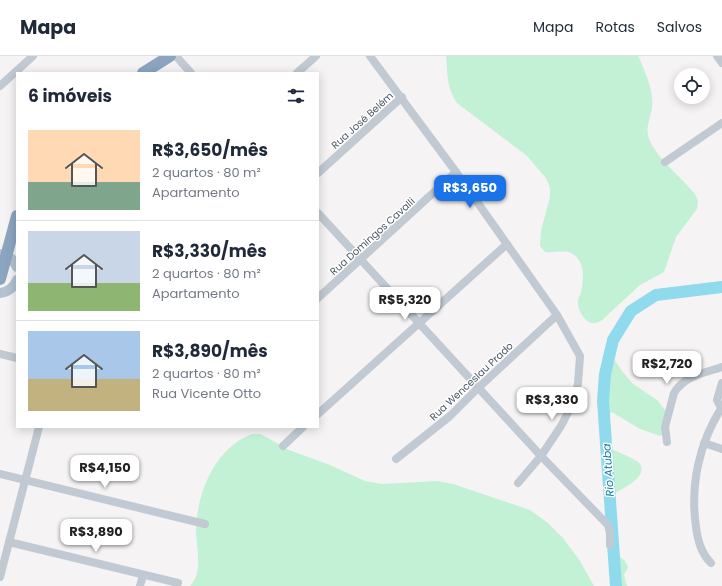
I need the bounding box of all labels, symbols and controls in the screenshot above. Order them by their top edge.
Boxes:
text: Mapa [20,14,76,41]
text: Mapa [533,17,573,37]
text: Rotas [595,17,635,37]
text: Salvos [657,17,702,37]
map controls [674,68,710,104]
button: locate [674,68,710,104]
text: 6 imóveis [28,84,112,108]
icon: filters [285,85,307,107]
street label: Rua José Belém [328,88,397,152]
text: R$3,650/mês [152,138,268,162]
icon: home [60,146,108,194]
text: 2 quartos · 80 m² [152,163,261,182]
pin: R$3,650 [433,175,507,209]
text: R$3,650 [443,178,497,197]
text: Apartamento [152,183,240,202]
street label: Rua Domingos Cavalli [327,194,418,279]
text: R$3,330/mês [152,239,267,263]
icon: home [60,247,108,295]
text: 2 quartos · 80 m² [152,264,261,283]
text: Apartamento [152,284,240,303]
pin: R$5,320 [368,287,442,321]
text: R$5,320 [379,290,431,309]
text: R$3,890/mês [152,339,268,363]
street label: Rua Wenceslau Prado [426,339,516,424]
icon: home [60,347,108,395]
pin: R$2,720 [630,351,704,385]
text: R$2,720 [641,354,693,373]
text: 2 quartos · 80 m² [152,364,261,383]
text: Rua Vicente Otto [152,384,261,403]
pin: R$3,330 [515,387,589,421]
text: R$3,330 [526,390,578,409]
water label: Rio Atuba [598,442,618,497]
pin: R$4,150 [68,455,142,489]
text: R$4,150 [79,458,131,477]
pin: R$3,890 [59,519,133,553]
text: R$3,890 [69,522,123,541]

